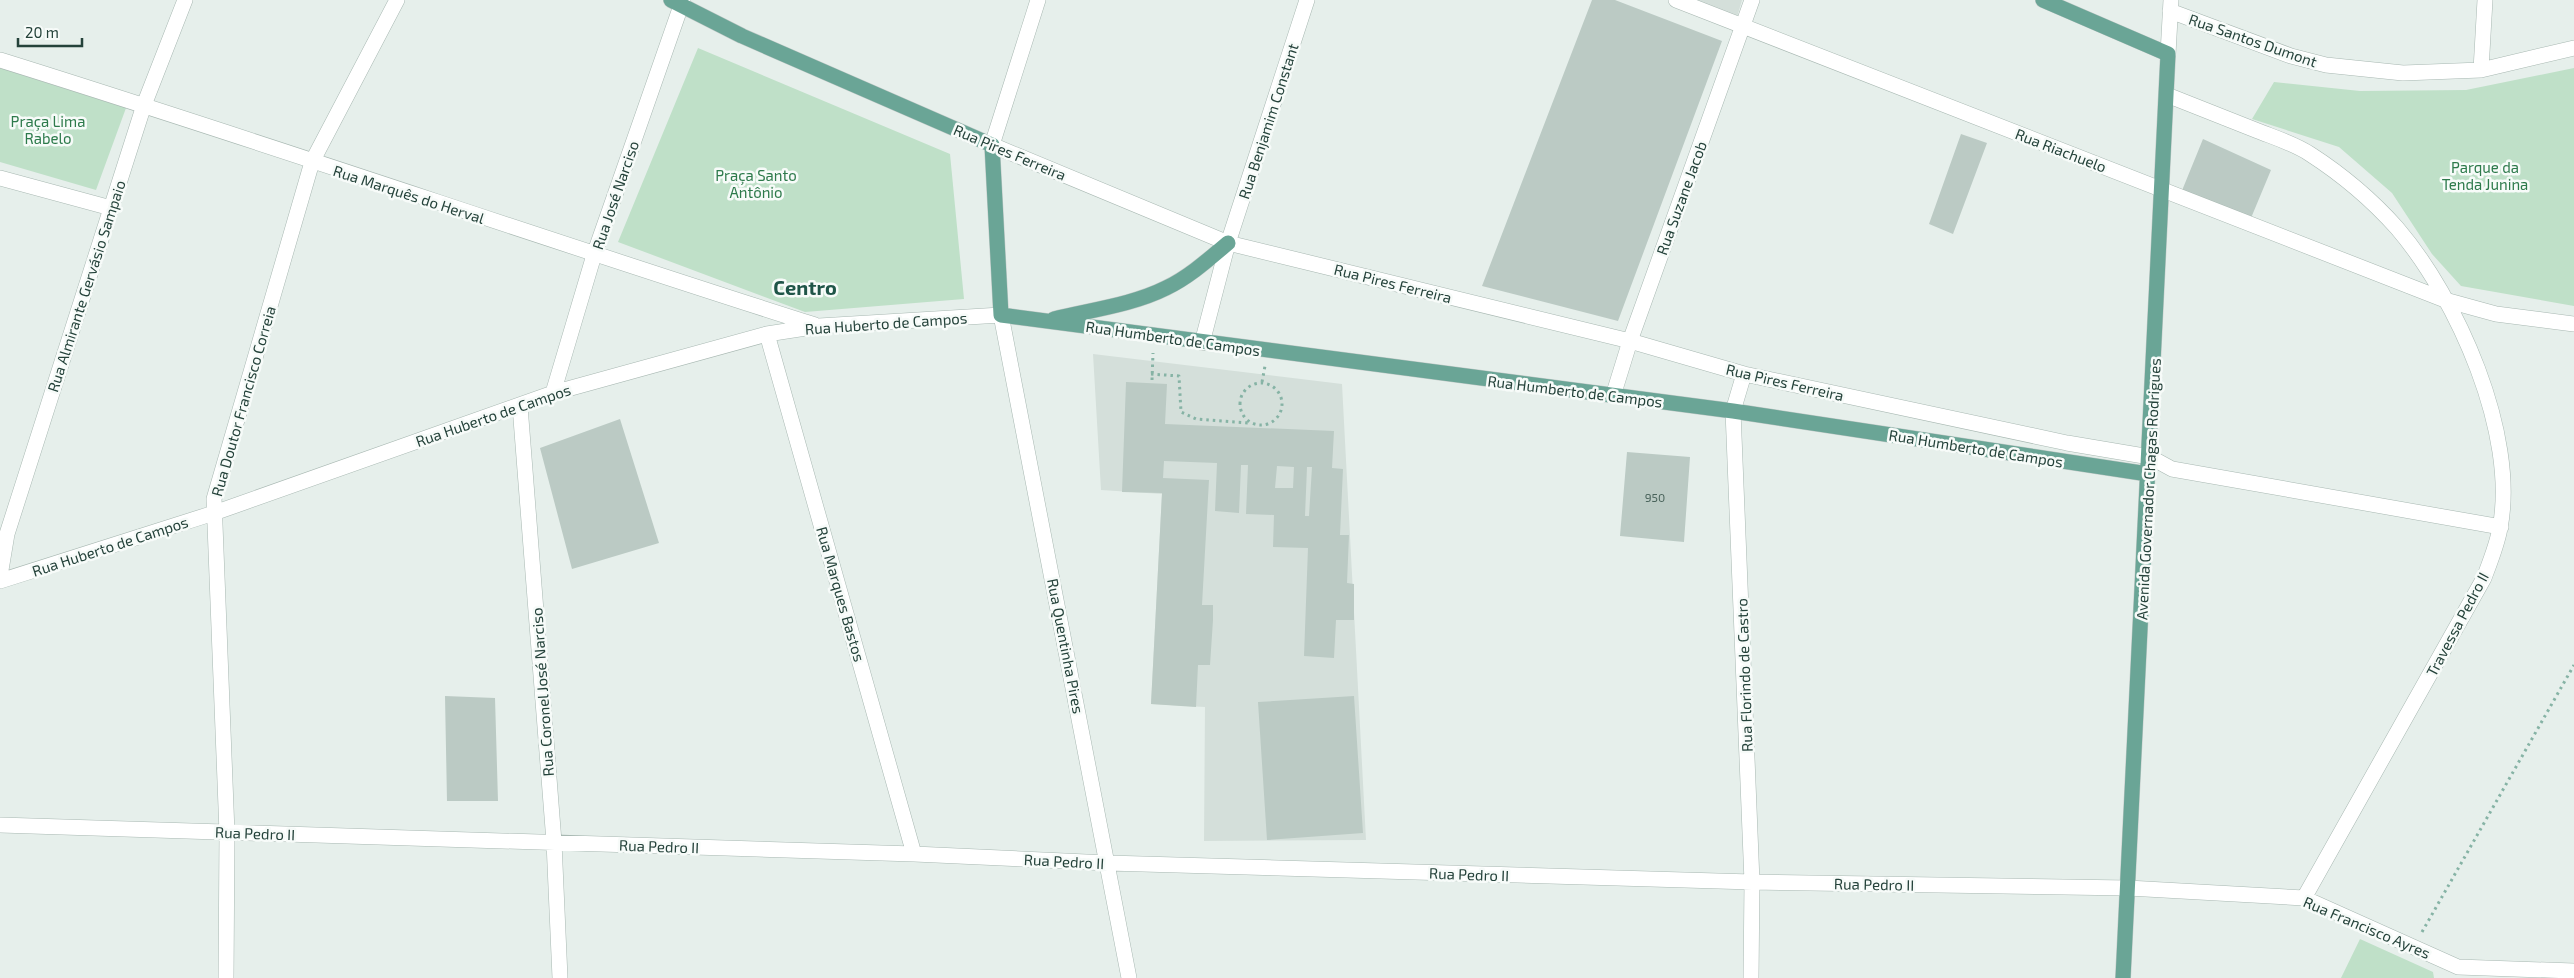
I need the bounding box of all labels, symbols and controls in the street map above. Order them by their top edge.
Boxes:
street label: Rua Santos Dumont [2186,10,2320,71]
scale bar [18,15,81,47]
text: 20 m [25,23,59,41]
street label: Rua Benjamim Constant [1234,41,1303,201]
park label: Praça Lima Rabelo [11,112,85,147]
street label: Rua Pires Ferreira [951,120,1069,184]
street label: Rua Riachuelo [2013,124,2109,176]
street label: Rua José Narciso [588,138,642,252]
street label: Rua Suzane Jacob [1652,139,1710,257]
park label: Parque da Tenda Junina [2442,158,2528,193]
street label: Rua Marquês do Herval [331,161,487,227]
park label: Praça Santo Antônio [715,166,797,201]
street label: Rua Almirante Gervásio Sampaio [43,178,129,394]
street label: Rua Pires Ferreira [1332,260,1454,306]
district label: Centro [773,275,837,299]
street label: Rua Doutor Francisco Correia [207,304,279,498]
street label: Rua Huberto de Campos [804,308,968,338]
street label: Rua Humberto de Campos [1085,317,1261,359]
street label: Avenida Governador Chagas Rodrigues [2132,358,2164,620]
street label: Rua Pires Ferreira [1724,360,1846,404]
street label: Rua Humberto de Campos [1487,371,1663,411]
street label: Rua Huberto de Campos [413,380,573,450]
street label: Rua Humberto de Campos [1888,425,2064,471]
house number: 950 [1645,490,1665,504]
street label: Rua Huberto de Campos [30,512,190,580]
street label: Rua Marques Bastos [813,524,869,664]
street label: Travessa Pedro II [2422,569,2492,679]
street label: Rua Quentinha Pires [1043,577,1088,715]
street label: Rua Florindo de Castro [1732,598,1756,752]
street label: Rua Coronel José Narciso [527,607,557,777]
street label: Rua Pedro II [215,823,295,843]
street label: Rua Pedro II [619,836,699,856]
street label: Rua Pedro II [1023,850,1105,872]
street label: Rua Pedro II [1429,864,1509,884]
street label: Rua Pedro II [1834,874,1914,894]
street label: Rua Francisco Ayres [2301,892,2433,962]

